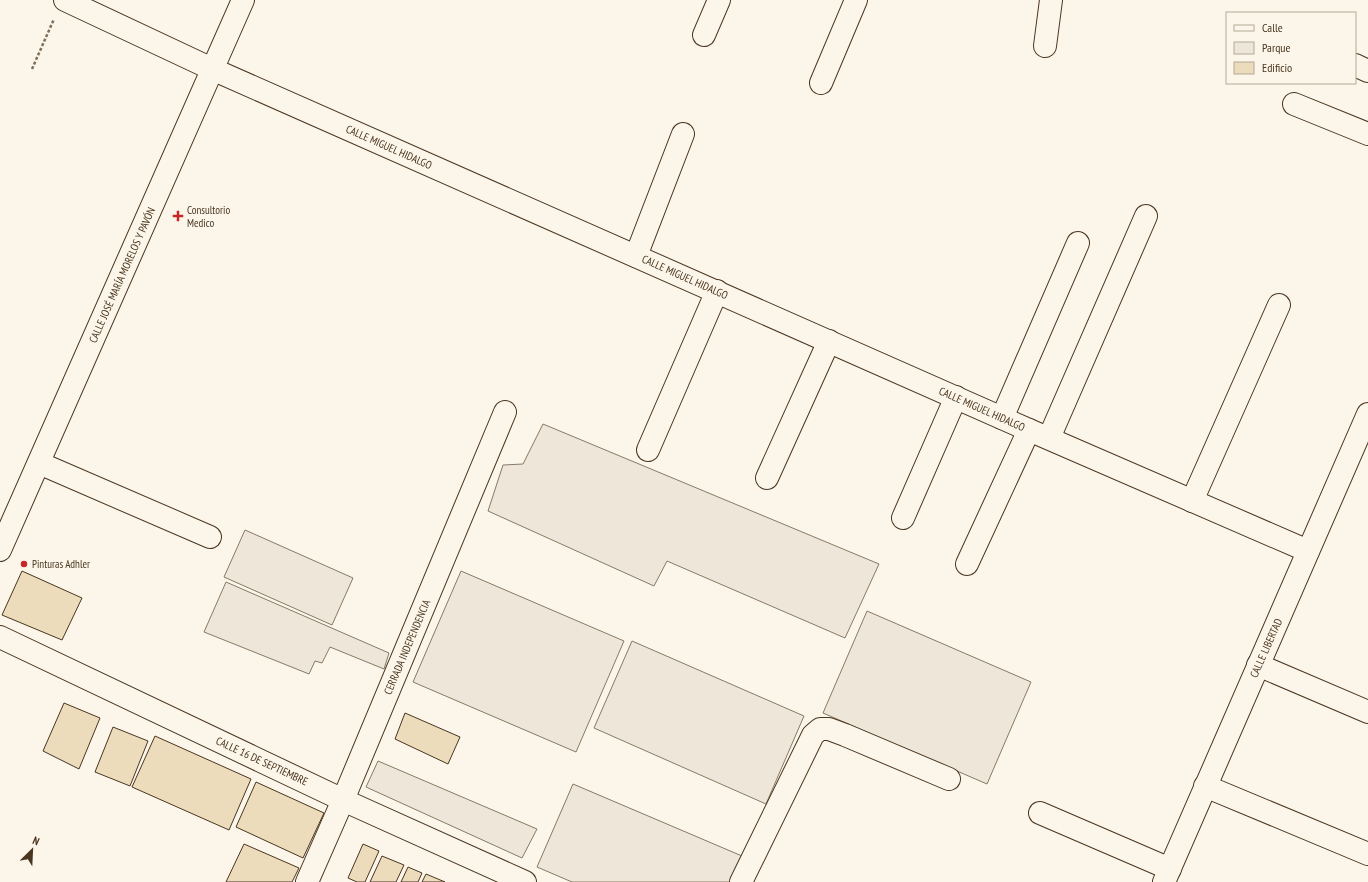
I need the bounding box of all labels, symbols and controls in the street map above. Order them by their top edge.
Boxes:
legend [1226,12,1356,84]
text: Calle [1262,20,1283,35]
text: Parque [1262,40,1291,55]
text: Edificio [1262,60,1292,75]
street label: CALLE MIGUEL HIDALGO [344,122,434,172]
place label: Consultorio Medico [187,203,230,230]
street label: CALLE JOSÉ MARÍA MORELOS Y PAVÓN [86,205,158,345]
marker: Consultorio Medico [172,210,184,222]
street label: CALLE MIGUEL HIDALGO [640,252,730,302]
street label: CALLE MIGUEL HIDALGO [937,384,1027,434]
place label: Pinturas Adhler [32,557,90,571]
marker: Pinturas Adhler [19,559,29,569]
street label: CERRADA INDEPENDENCIA [381,597,434,697]
street label: CALLE LIBERTAD [1247,616,1285,680]
street label: CALLE 16 DE SEPTIEMBRE [214,734,310,789]
north arrow [12,830,52,870]
text: N [31,833,42,848]

